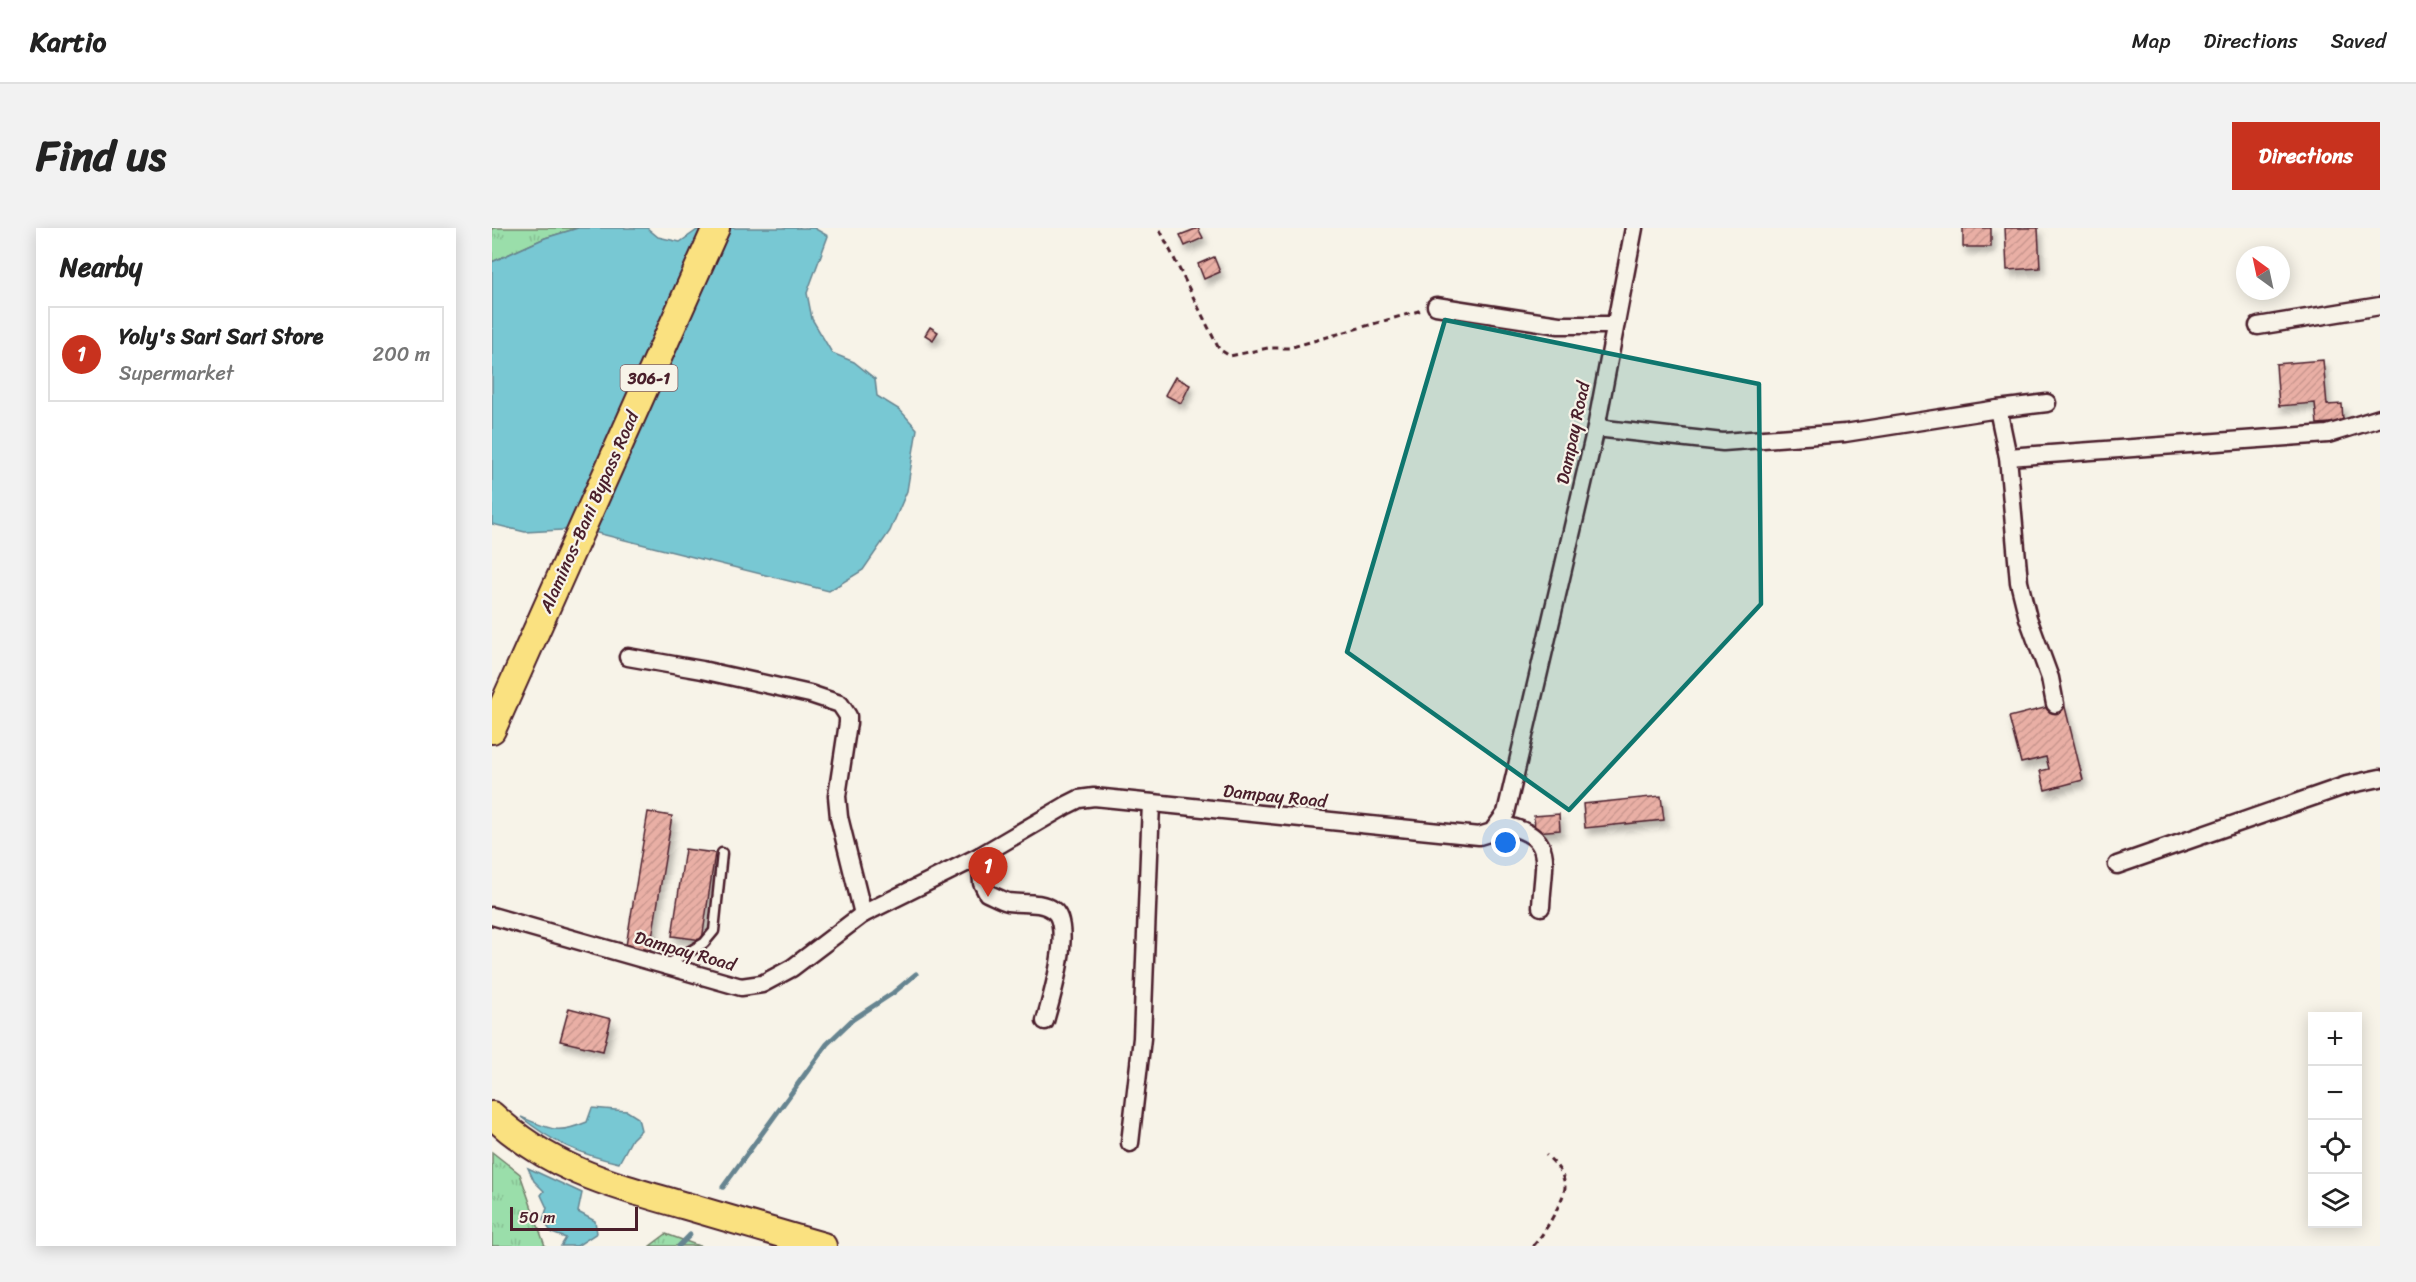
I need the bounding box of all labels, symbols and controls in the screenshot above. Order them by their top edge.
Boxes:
text: Kartio [30,17,106,66]
text: Map [2132,22,2170,60]
text: Directions [2203,22,2298,60]
text: Saved [2331,22,2386,60]
text: Find us [36,119,166,193]
button: Directions [2232,122,2380,190]
text: Nearby [60,244,142,290]
north arrow [2236,246,2290,300]
text: Yoly's Sari Sari Store [119,317,323,356]
text: 1 [77,337,86,372]
text: 200 m [373,337,430,372]
text: Supermarket [119,356,234,391]
road number: 306-1 [620,365,678,391]
street label: Dampay Road [1546,377,1600,487]
street label: Alaminos-Bani Bypass Road [530,405,649,619]
street label: Dampay Road [1221,775,1330,818]
your location [1491,828,1520,857]
pin: 1 [968,848,1008,897]
street label: Dampay Road [630,921,741,981]
map controls [2308,1012,2362,1228]
button: + [2308,1012,2362,1066]
button: − [2308,1066,2362,1120]
button: locate [2308,1120,2362,1174]
button: layers [2308,1174,2362,1228]
text: 50 m [519,1203,555,1232]
scale bar [510,1204,638,1232]

